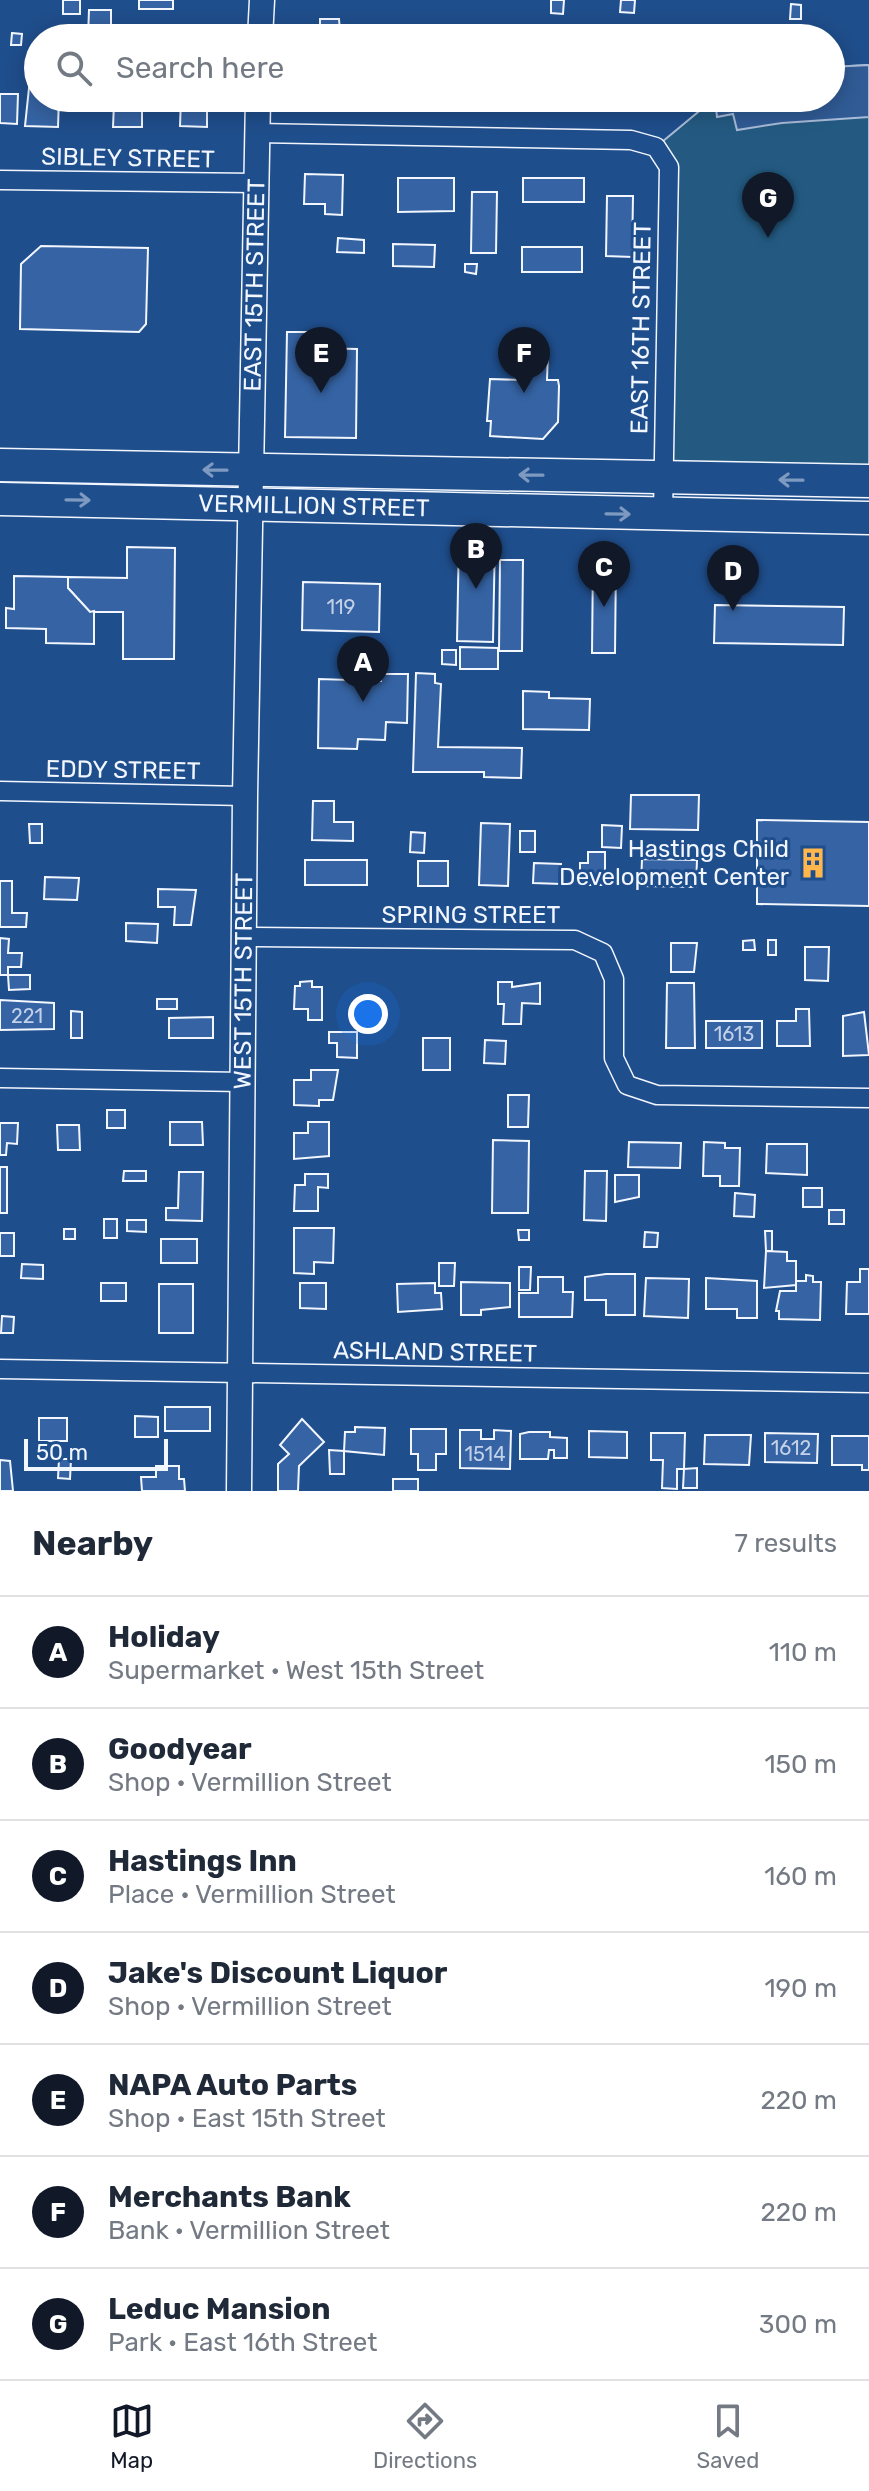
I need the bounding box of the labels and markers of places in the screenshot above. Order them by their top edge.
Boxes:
pin: G [742,172,794,238]
pin: E [295,327,347,393]
pin: F [498,327,550,393]
pin: B [450,523,502,589]
pin: C [578,541,630,607]
pin: D [707,545,759,611]
pin: A [337,636,389,702]
place label: Hastings Child Development Center [559,835,789,891]
building icon: Hastings Child Development Center [796,846,830,880]

